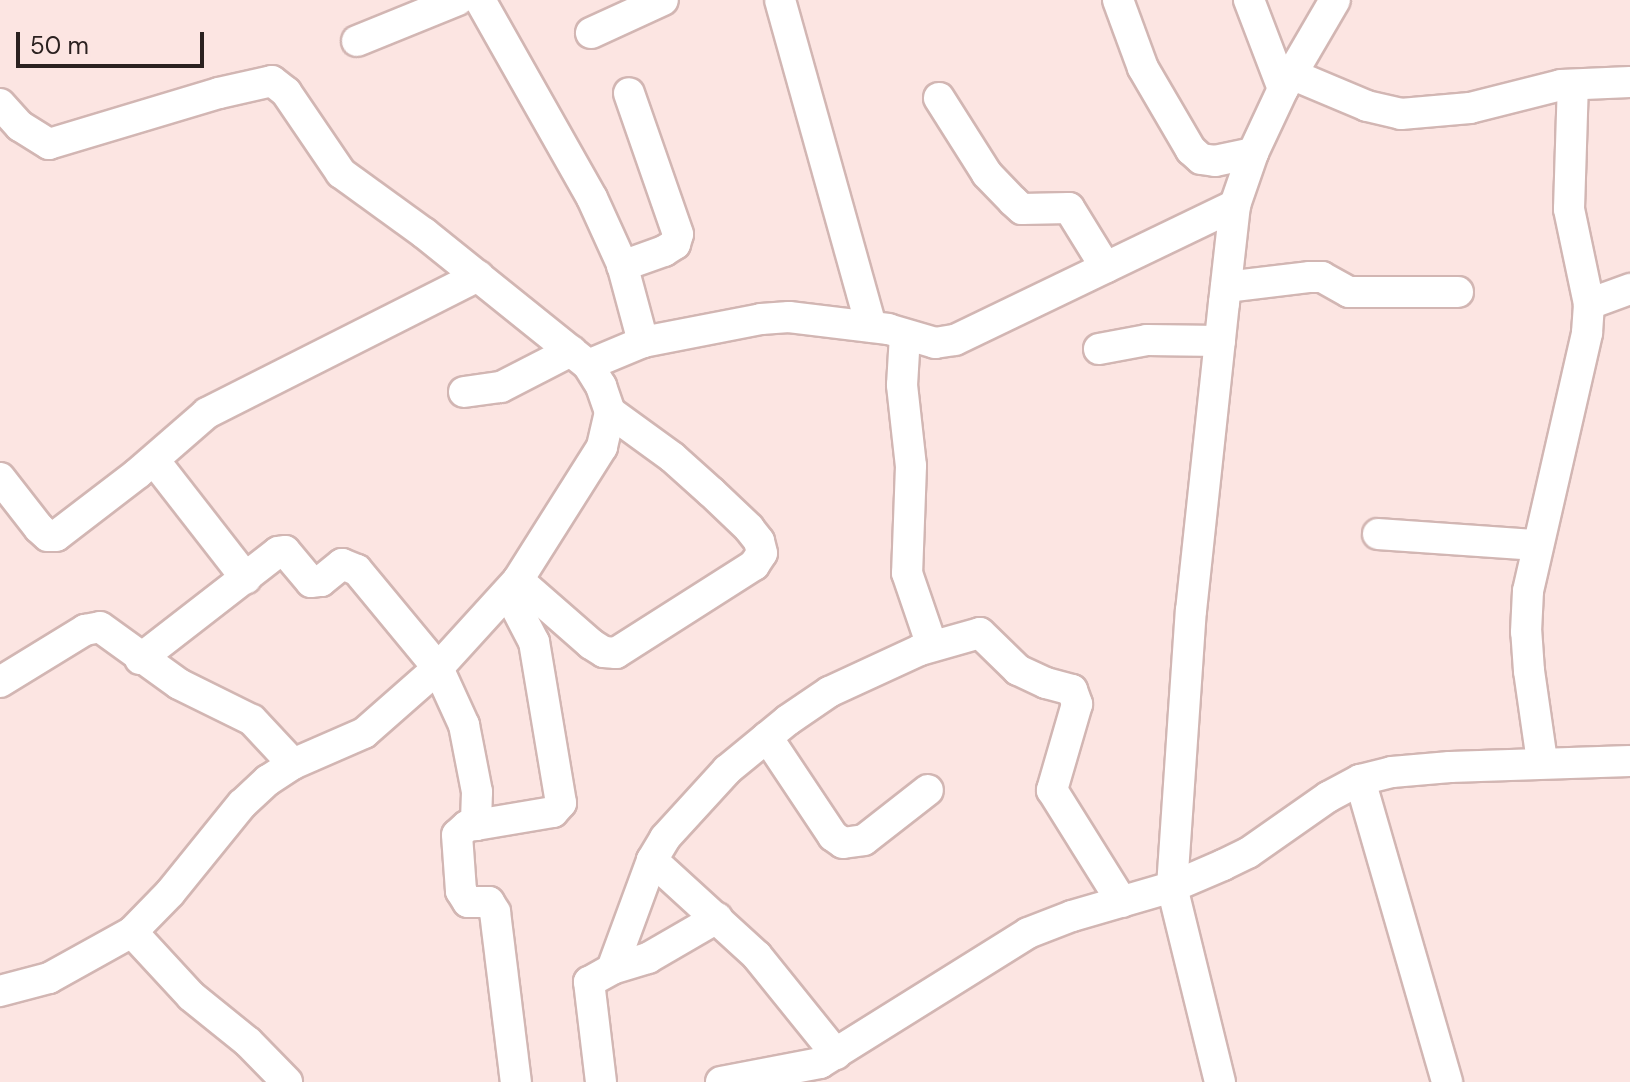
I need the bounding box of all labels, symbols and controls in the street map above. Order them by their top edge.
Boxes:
scale bar [20,16,208,66]
text: 50 m [30,30,89,61]

